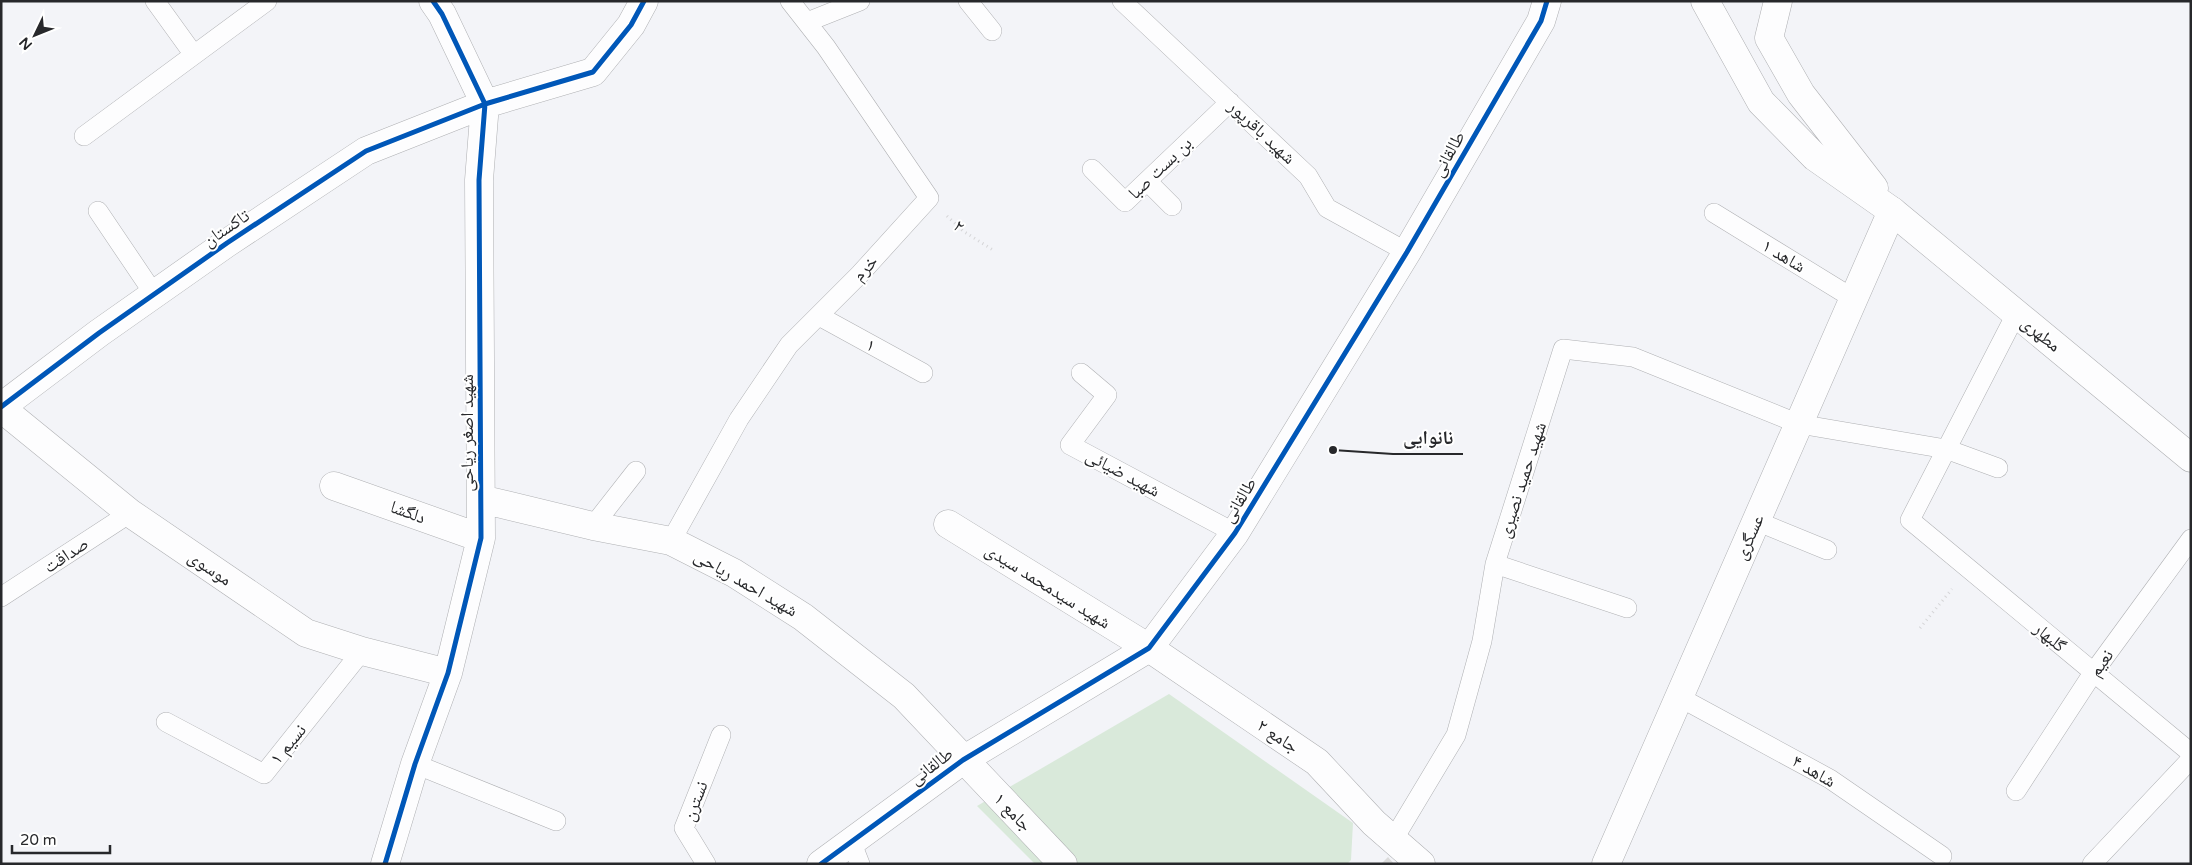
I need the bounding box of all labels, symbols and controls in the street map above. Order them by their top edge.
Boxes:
north arrow [10,10,60,60]
text: N [16,34,36,53]
street label: شهید باقرپور [1223,95,1300,169]
street label: طالقانی [1426,127,1470,181]
street label: بن بست صبا [1123,132,1197,204]
street label: تاکستان [198,204,254,252]
street label: ۲ [949,215,969,237]
street label: شاهد ۱ [1758,235,1810,277]
street label: خرم [848,250,883,286]
street label: مطهری [2017,311,2065,357]
street label: ۱ [862,333,880,357]
street label: شهید اصغر ریاحی [456,374,478,492]
street label: شهید حمید نصیری [1493,419,1551,541]
callout: نانوایی [1393,420,1463,454]
text: نانوایی [1403,427,1453,449]
street label: شهید ضیائی [1082,444,1164,502]
street label: طالقانی [1217,473,1261,527]
street label: دلگشا [387,496,429,528]
street label: عسگری [1729,511,1769,563]
street label: صداقت [39,532,93,578]
street label: شهید سیدمحمد سیدی [981,538,1115,634]
street label: شهید احمد ریاحی [690,544,802,622]
street label: موسوی [184,545,236,591]
street label: گلبهار [2029,617,2071,657]
street label: نعیم [2084,645,2119,682]
street label: جامع ۲ [1252,714,1303,759]
street label: نسیم ۱ [265,719,312,769]
street label: طالقانی [905,742,957,790]
street label: شاهد ۴ [1788,750,1840,792]
street label: نسترن [677,778,713,824]
street label: جامع ۱ [989,788,1037,837]
scale bar [12,822,110,854]
text: 20 m [20,831,57,849]

